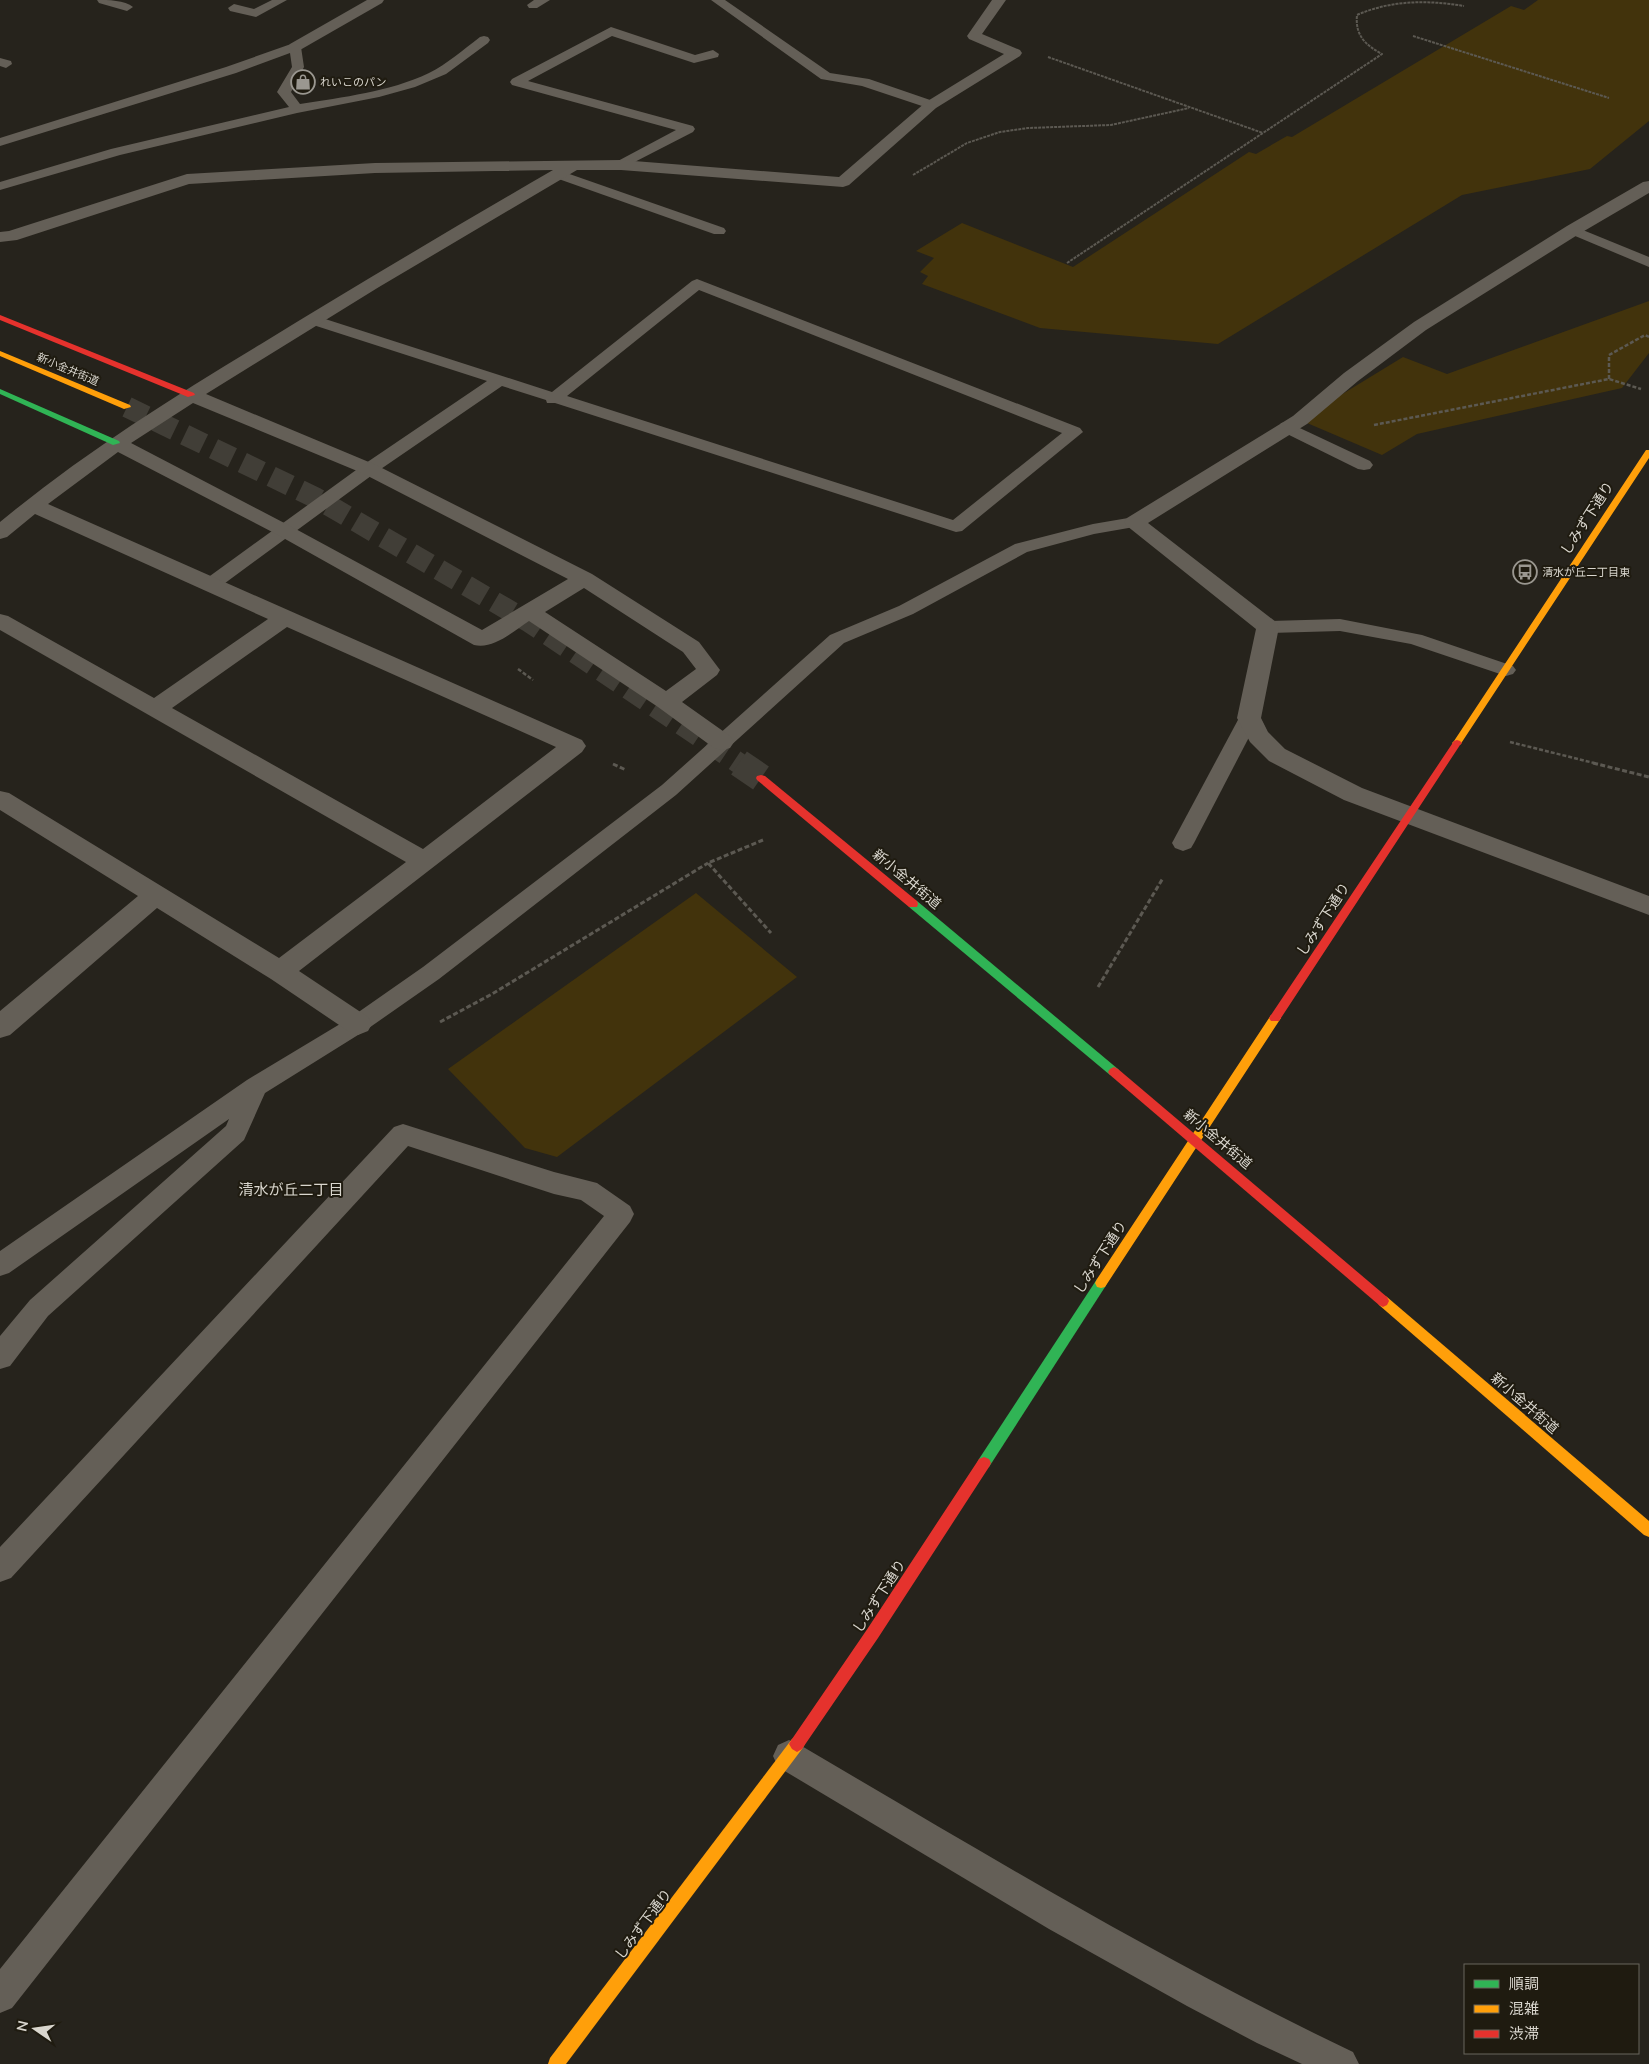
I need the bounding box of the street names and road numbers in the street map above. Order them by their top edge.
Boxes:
street label: 新小金井街道 [35,350,101,388]
street label: しみず下通り [1557,478,1617,558]
street label: 新小金井街道 [869,845,945,913]
street label: しみず下通り [1293,879,1353,959]
street label: 新小金井街道 [1180,1105,1256,1173]
street label: しみず下通り [1070,1217,1130,1297]
street label: 新小金井街道 [1487,1369,1563,1437]
street label: しみず下通り [849,1556,909,1636]
street label: しみず下通り [611,1885,675,1963]

